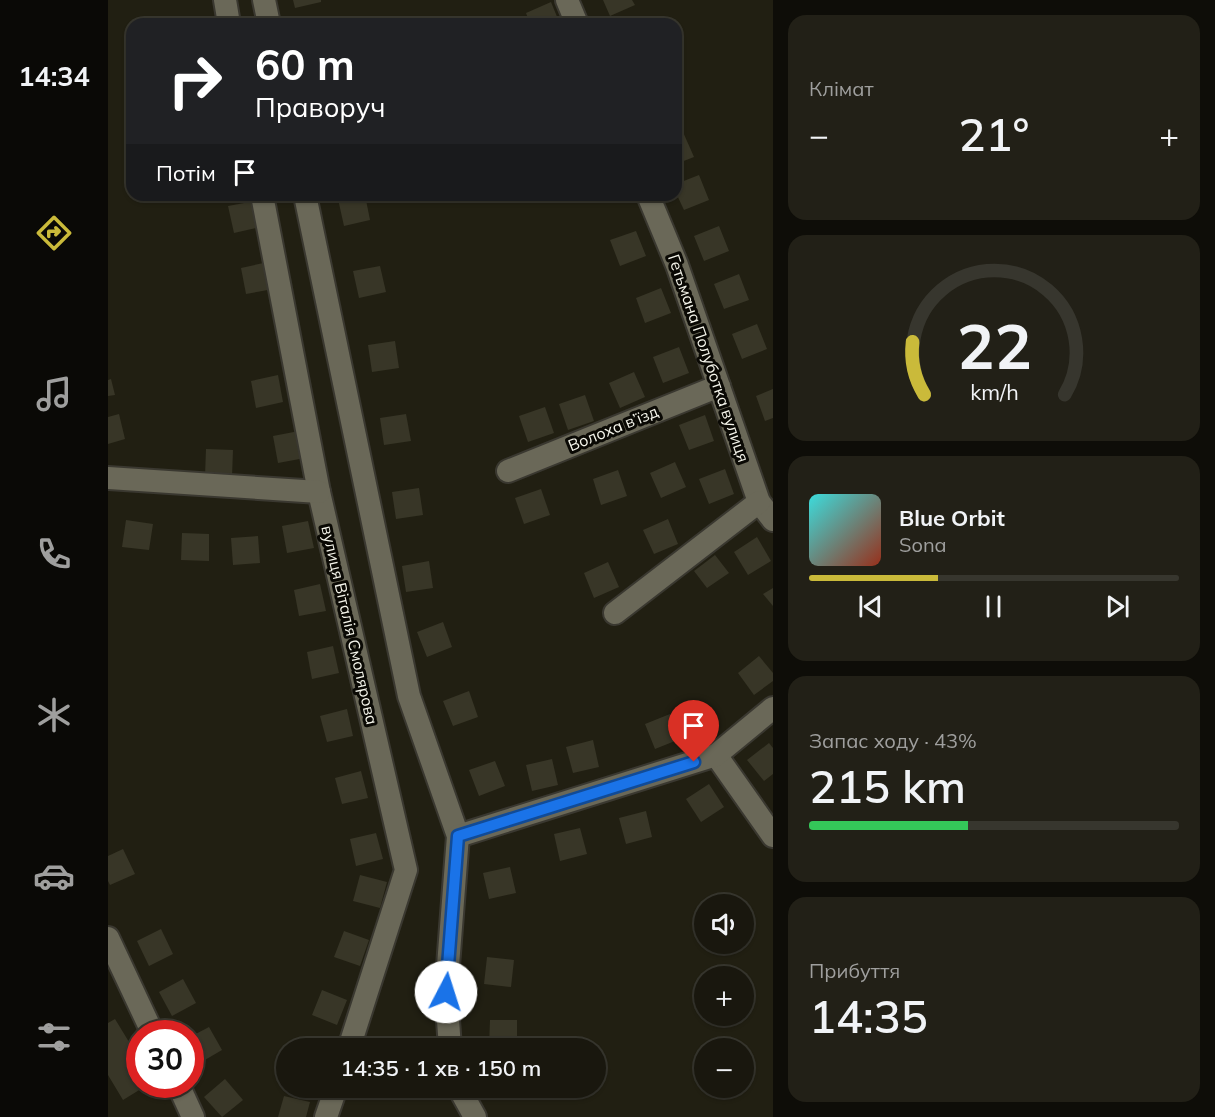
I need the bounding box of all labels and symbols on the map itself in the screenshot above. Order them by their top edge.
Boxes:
street label: Гетьмана Полуботка вулиця [664,252,754,464]
street label: Волоха в’їзд [565,401,661,455]
street label: вулиця Віталія Смолярова [317,523,383,727]
pin [668,700,719,762]
position arrow [414,960,478,1024]
speed limit sign: 30 [126,1020,204,1098]

